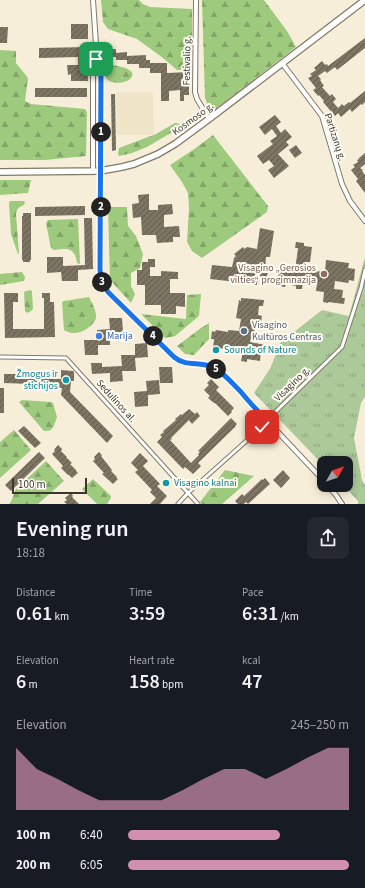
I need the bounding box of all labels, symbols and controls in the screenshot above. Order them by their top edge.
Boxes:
street label: Festivalio g. [180,36,194,86]
pin [79,42,113,76]
icon: arrive [85,48,107,70]
street label: Kosmoso g. [169,99,217,139]
street label: Partizanų g. [321,111,349,163]
pin: 1 [91,122,111,142]
text: 1 [98,124,104,139]
pin: 2 [91,197,111,217]
text: 2 [98,199,104,214]
place label: Visagino „Gerosios vilties“ progimnazija [230,261,316,287]
marker: Visagino „Gerosios vilties“ progimnazija [319,269,329,279]
pin: 3 [92,272,112,292]
text: 3 [99,274,105,289]
place label: Visagino Kultūros Centras [252,318,321,344]
pin: 4 [143,326,163,346]
marker: Visagino Kultūros Centras [239,326,249,336]
text: 4 [150,328,156,343]
place label: Marija [107,329,133,343]
marker: Marija [94,331,104,341]
place label: Sounds of Nature [224,343,296,357]
marker: Sounds of Nature [211,345,221,355]
pin: 5 [206,359,226,379]
text: 5 [213,361,219,376]
street label: Visagino g. [271,363,313,405]
place label: Žmogus ir stichijos [16,367,59,393]
marker: Žmogus ir stichijos [61,375,71,385]
street label: Sedulinos al. [93,376,139,426]
pin [245,410,279,444]
icon: check [251,416,273,438]
north arrow [317,456,353,492]
map controls [317,456,353,492]
scale bar [12,476,87,495]
place label: Visagino kalnai [174,476,237,490]
text: 100 m [18,477,46,492]
marker: Visagino kalnai [161,478,171,488]
text: Evening run [16,513,129,545]
button: share [307,517,349,559]
text: 18:18 [16,544,45,562]
text: Distance [16,585,55,600]
text: Time [129,585,152,600]
text: Pace [242,585,264,600]
text: 0.61 [16,600,52,628]
text: 3:59 [129,600,165,628]
text: 6:31 [242,600,278,628]
text: km [52,609,69,624]
text: /km [278,609,299,624]
text: Elevation [16,653,59,668]
text: Heart rate [129,653,175,668]
text: kcal [242,653,261,668]
text: 6 [16,668,26,696]
text: 158 [129,668,160,696]
text: 47 [242,668,263,696]
text: m [26,677,38,692]
text: bpm [160,677,183,692]
text: Elevation [16,716,67,734]
text: 245–250 m [291,716,349,734]
text: 100 m [16,826,50,844]
text: 6:40 [80,826,103,844]
text: 200 m [16,856,50,874]
text: 6:05 [80,856,103,874]

